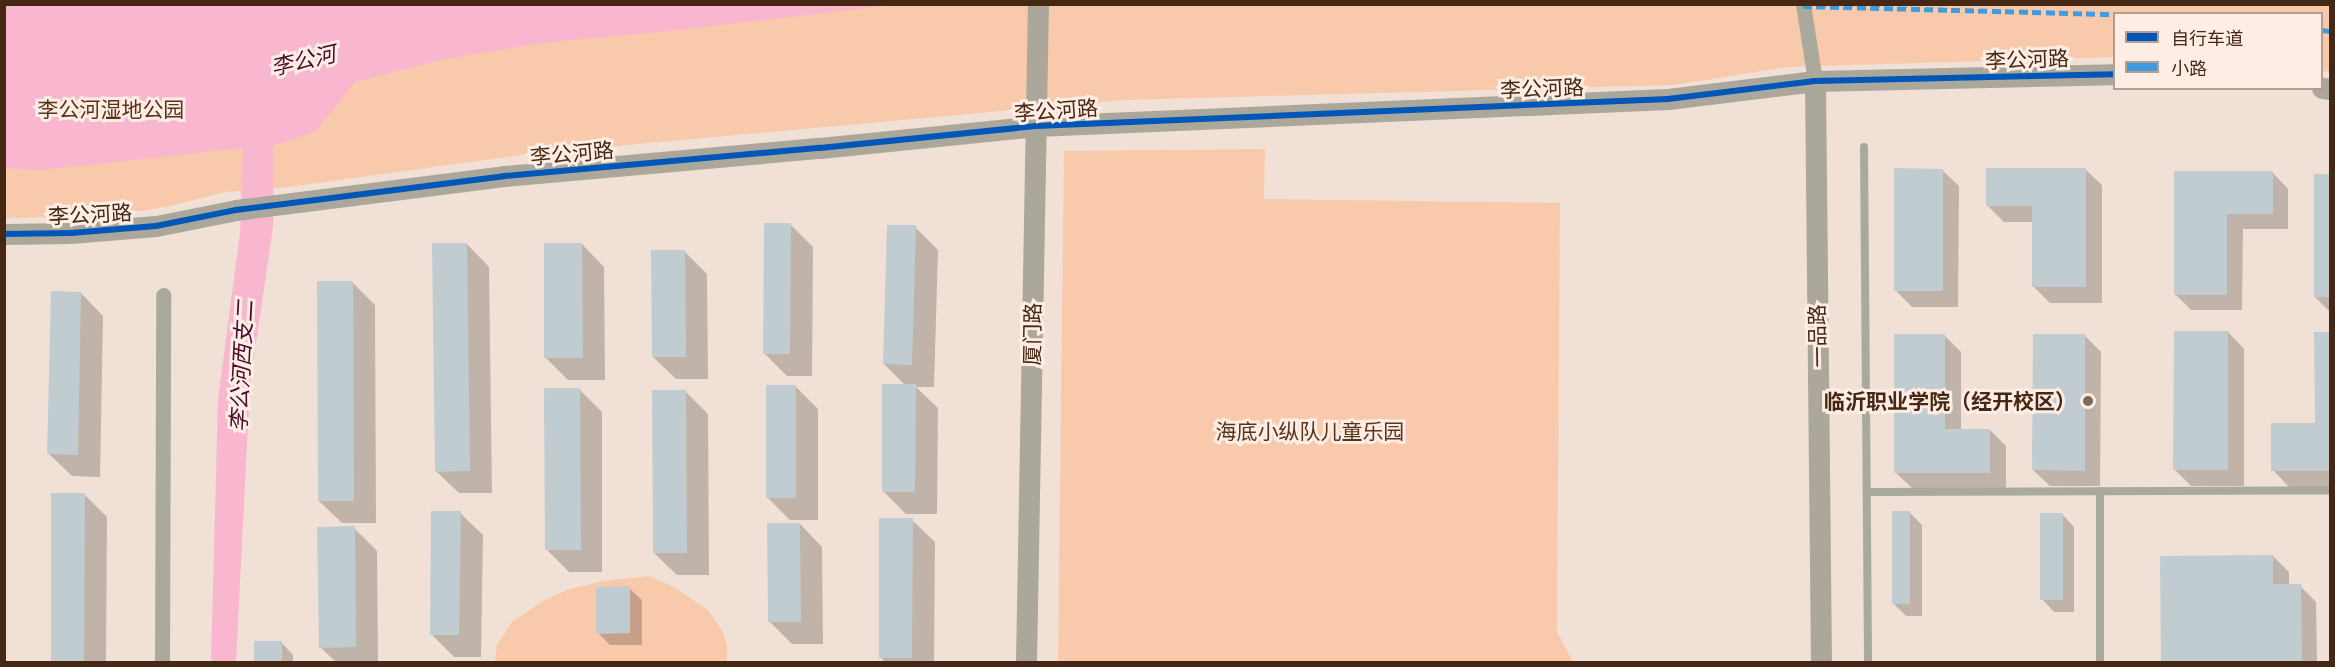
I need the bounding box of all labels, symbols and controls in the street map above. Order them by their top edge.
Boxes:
legend [2113,12,2323,90]
text: 自行车道 [2171,27,2243,49]
water label: 李公河 [268,40,338,80]
street label: 李公河路 [1985,45,2069,73]
text: 小路 [2171,57,2207,79]
street label: 李公河路 [1500,74,1584,102]
street label: 李公河路 [1013,95,1099,125]
park label: 李公河湿地公园 [38,96,184,122]
street label: 李公河路 [529,137,615,169]
street label: 李公河路 [47,199,133,229]
water label: 李公河西支二 [224,299,258,433]
street label: 厦门路 [1019,302,1045,366]
street label: 一品路 [1804,304,1830,368]
place label: 临沂职业学院（经开校区） [1824,388,2076,414]
marker: 临沂职业学院（经开校区） [2081,394,2095,408]
park label: 海底小纵队儿童乐园 [1216,418,1404,444]

